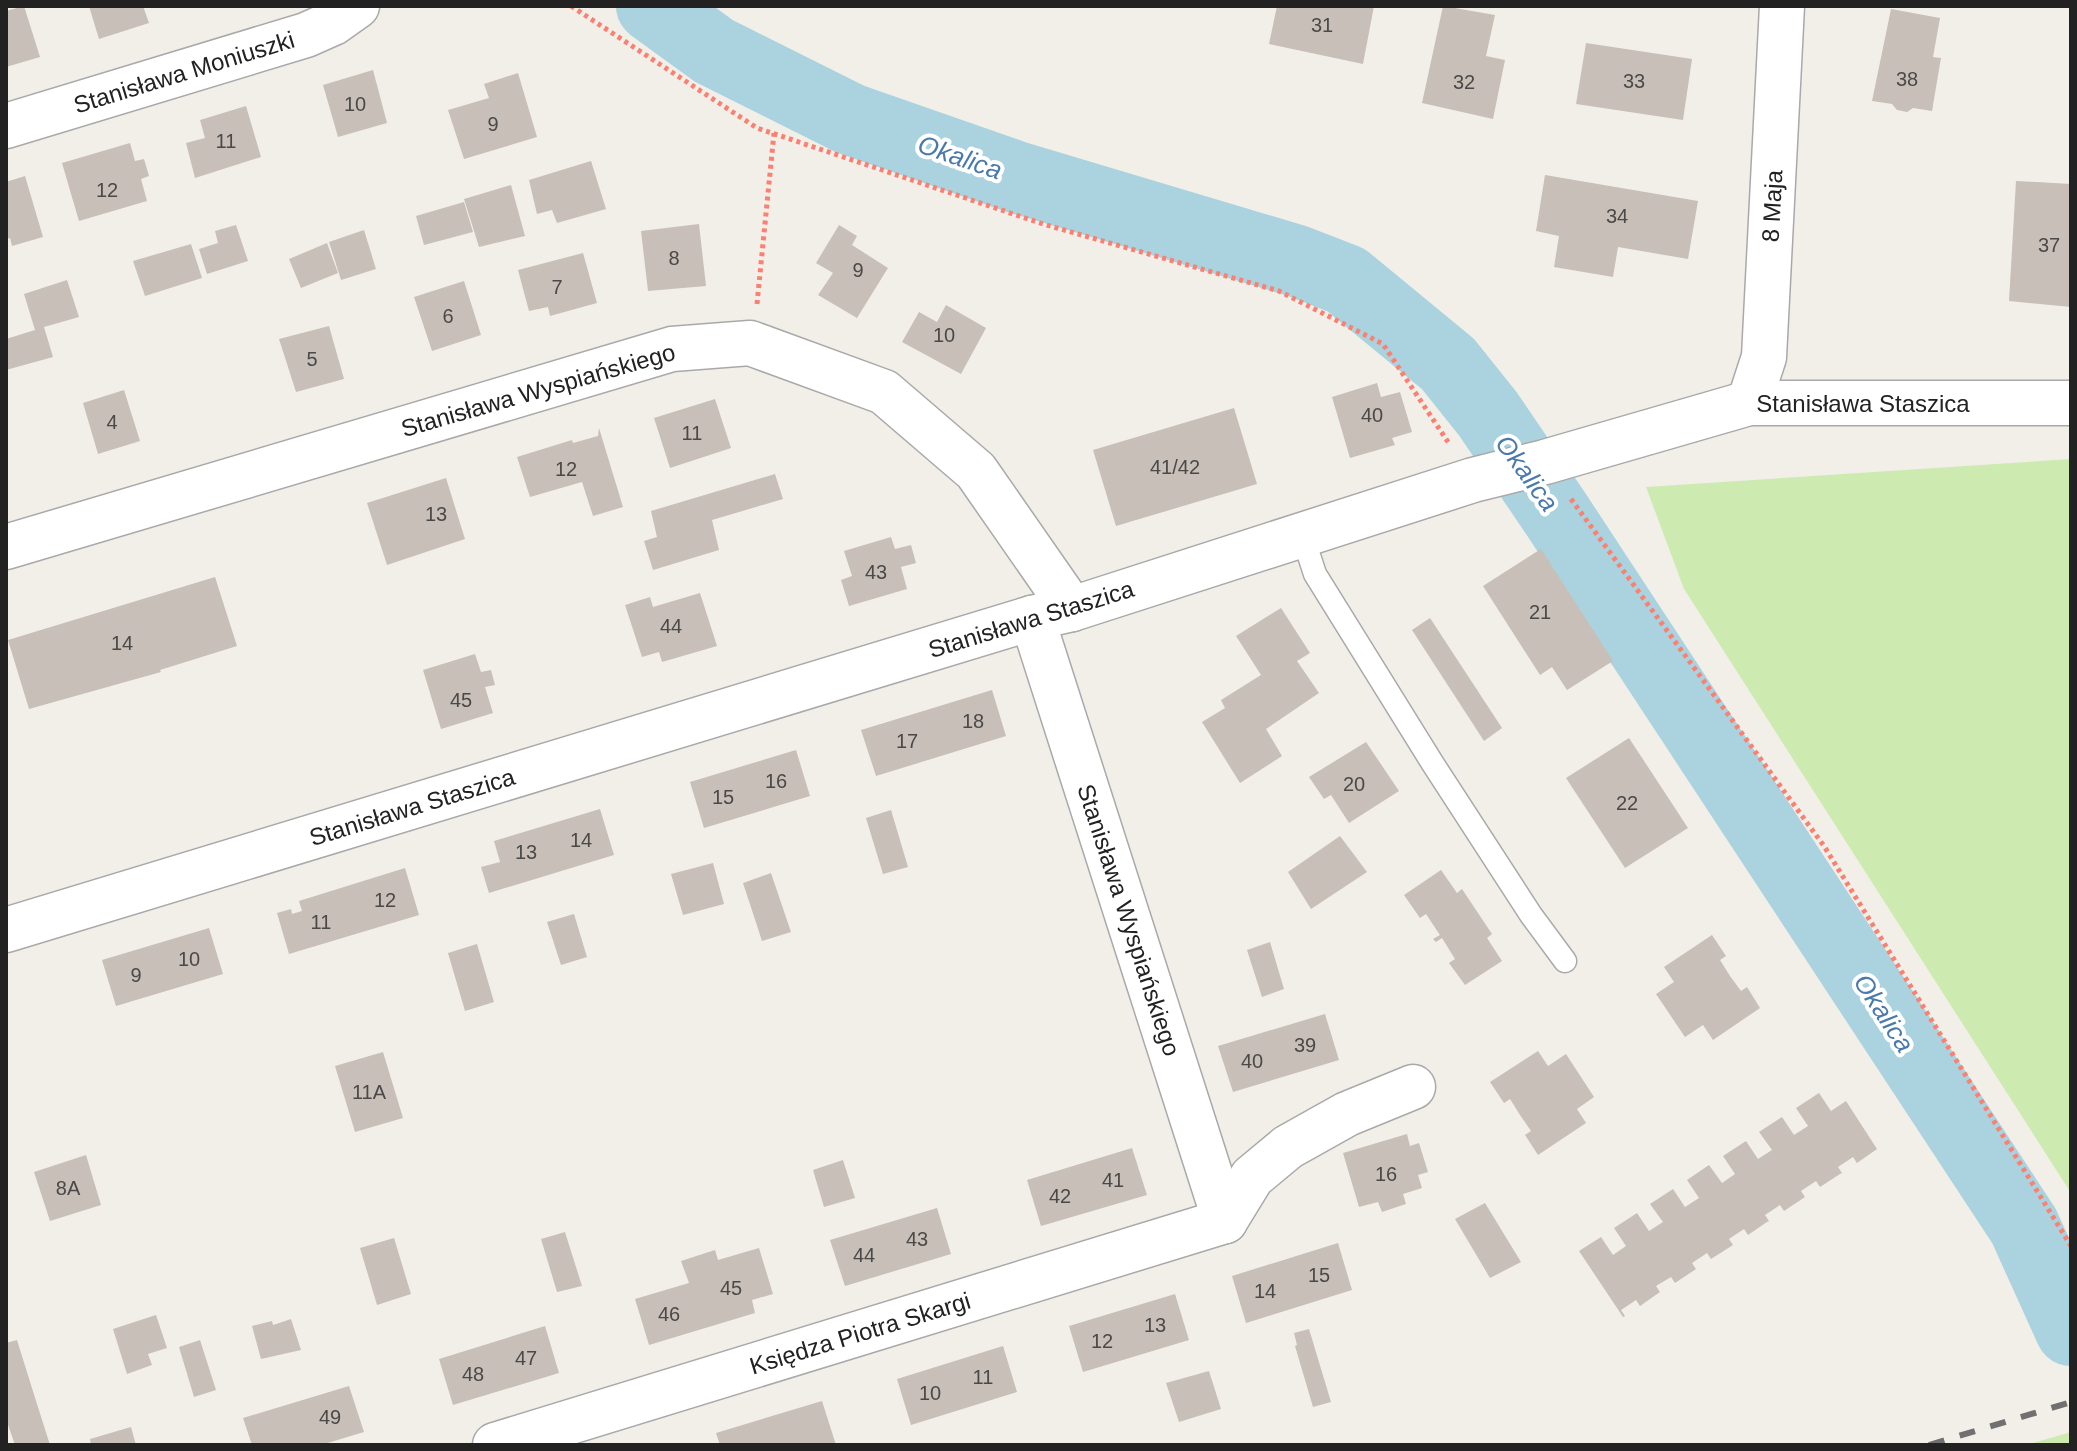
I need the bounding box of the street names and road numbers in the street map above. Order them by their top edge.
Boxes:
street label: Stanisława Moniuszki [70,26,298,118]
street label: 8 Maja [1757,169,1787,243]
street label: Stanisława Wyspiańskiego [398,338,678,442]
street label: Stanisława Staszica [1756,390,1970,417]
street label: Stanisława Staszica [925,575,1138,663]
street label: Stanisława Staszica [306,763,519,851]
street label: Stanisława Wyspiańskiego [1072,781,1186,1059]
street label: Księdza Piotra Skargi [746,1287,974,1379]

